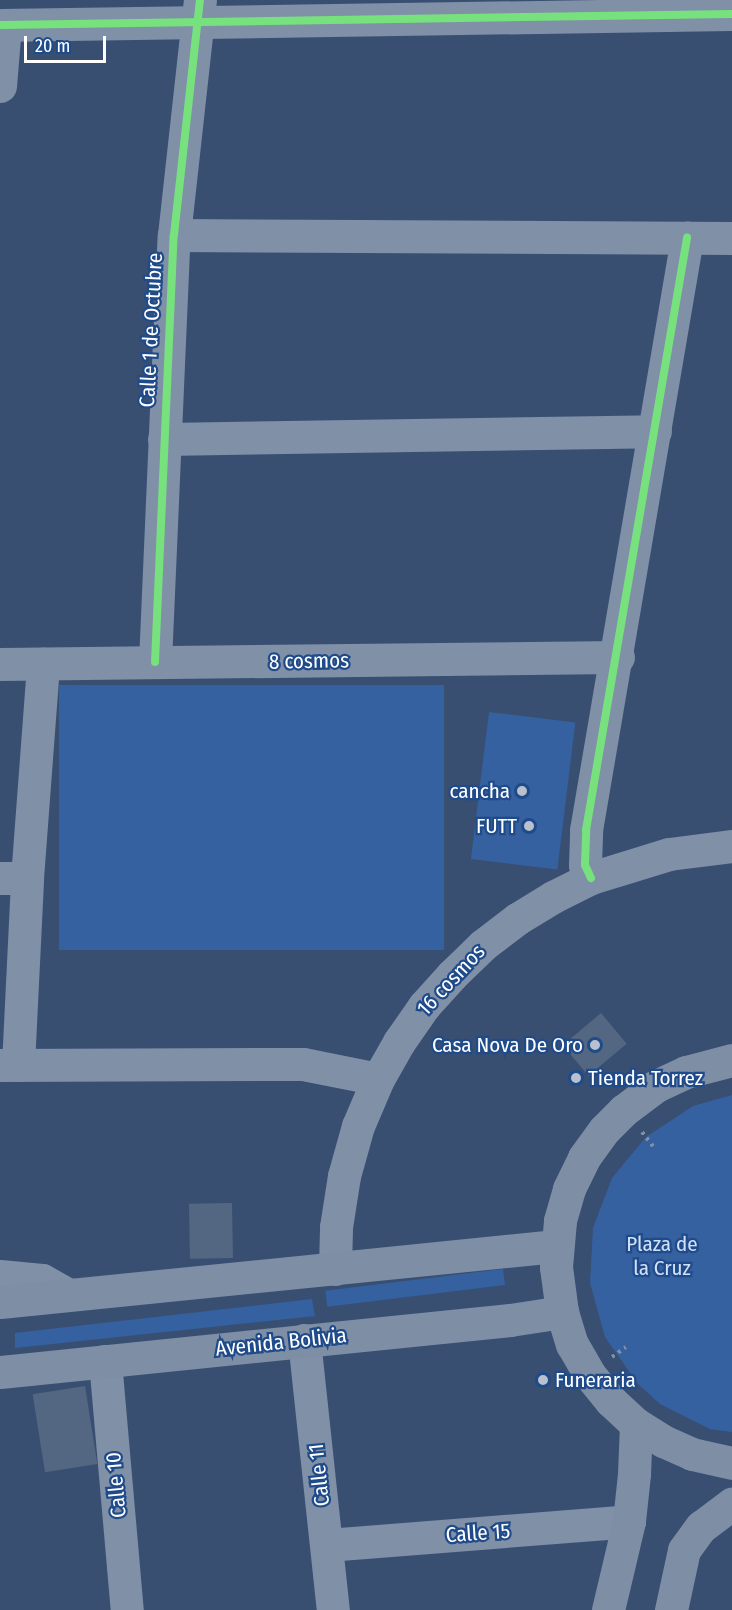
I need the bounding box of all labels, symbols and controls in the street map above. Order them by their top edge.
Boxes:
scale bar [27,24,110,62]
text: 20 m [35,35,70,57]
street label: Calle 1 de Octubre [134,252,168,408]
street label: 8 cosmos [269,648,349,674]
place label: cancha [450,778,510,804]
marker: cancha [515,784,529,798]
place label: FUTT [476,813,517,839]
marker: FUTT [522,819,536,833]
street label: 16 cosmos [412,939,490,1021]
place label: Casa Nova De Oro [432,1032,583,1058]
marker: Casa Nova De Oro [588,1038,602,1052]
place label: Tienda Torrez [588,1065,703,1091]
marker: Tienda Torrez [569,1071,583,1085]
park label: Plaza de la Cruz [626,1231,698,1281]
street label: Avenida Bolivia [214,1323,348,1361]
place label: Funeraria [555,1367,636,1393]
marker: Funeraria [536,1373,550,1387]
street label: Calle 11 [303,1442,335,1508]
street label: Calle 10 [101,1451,131,1519]
street label: Calle 15 [445,1518,511,1548]

